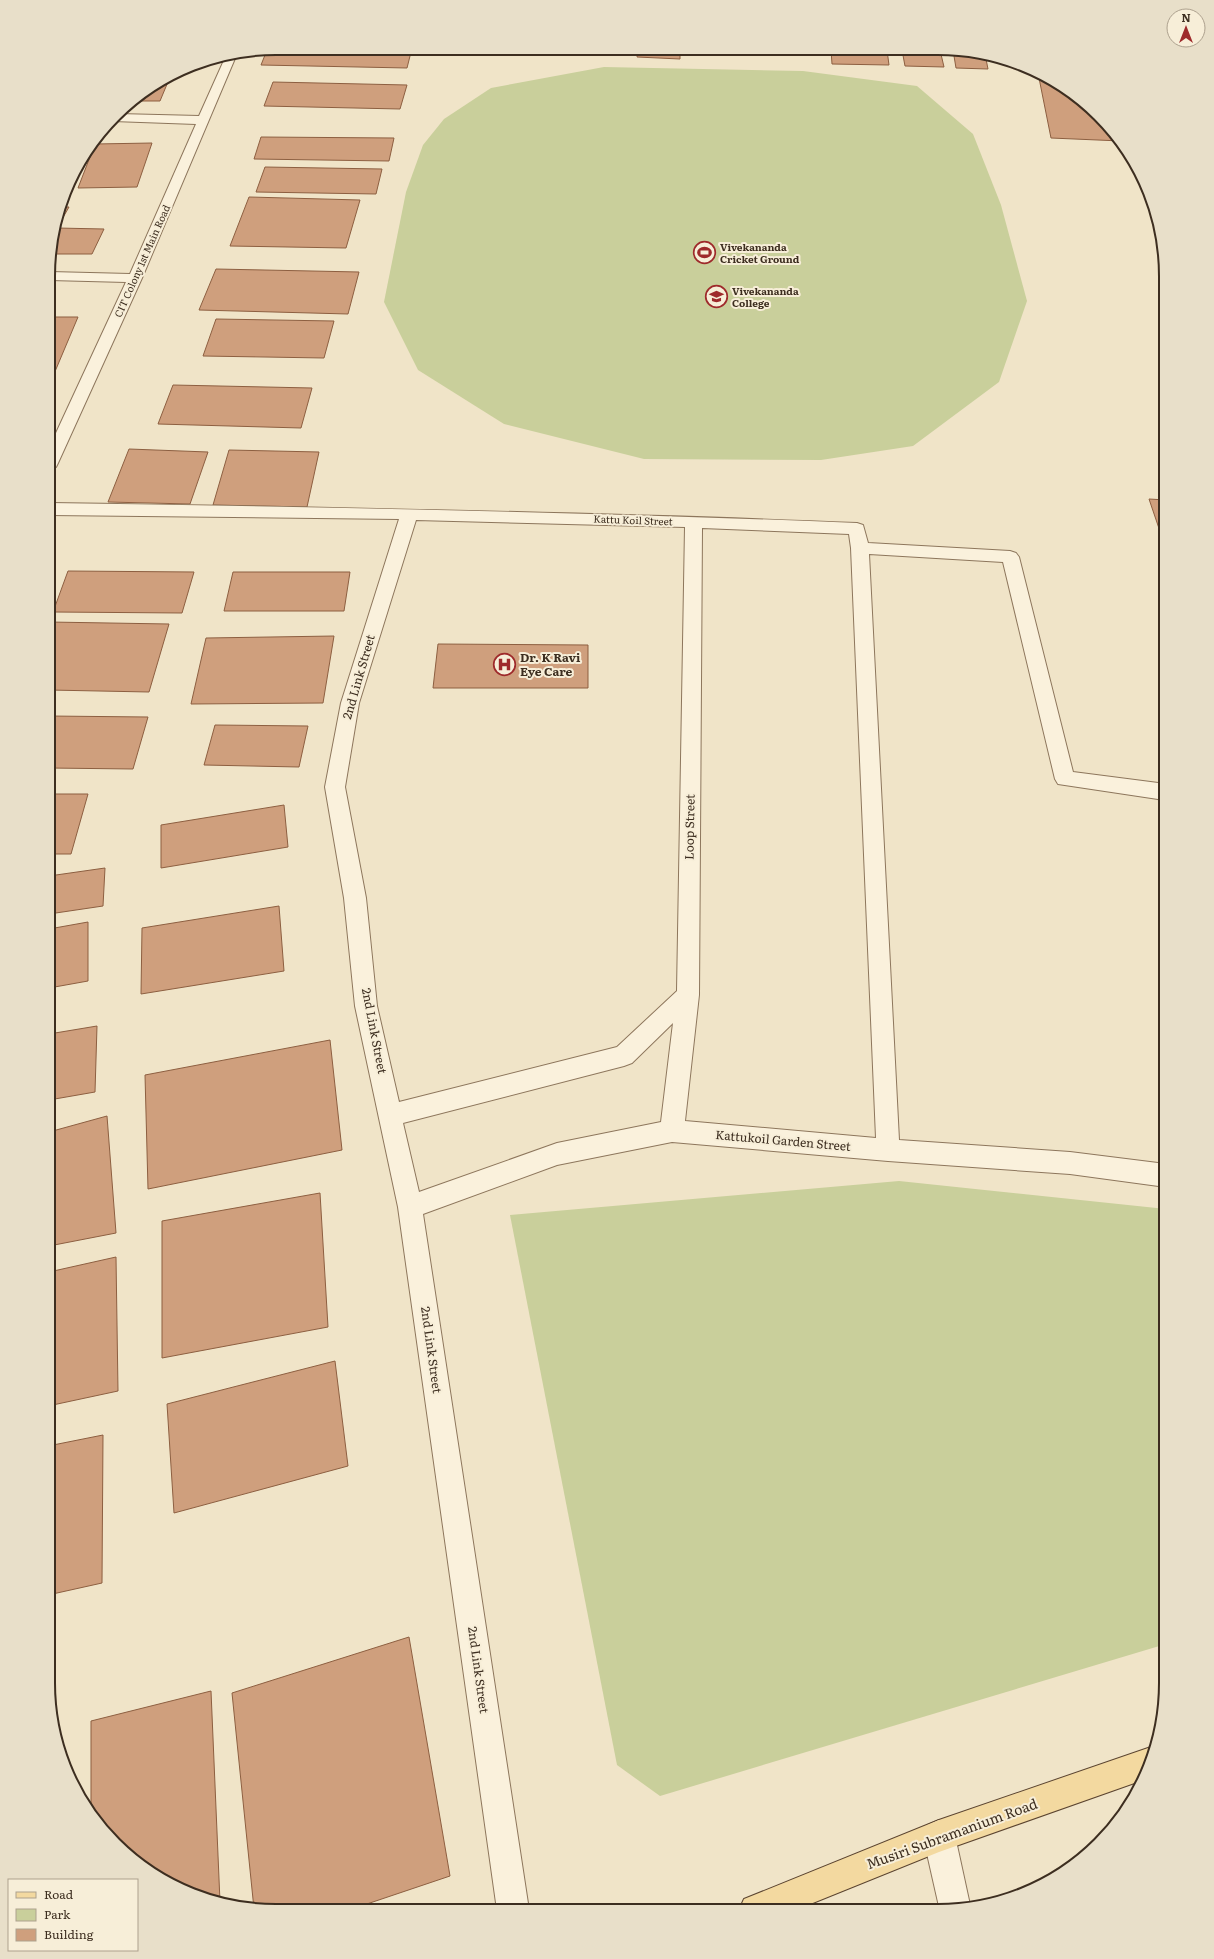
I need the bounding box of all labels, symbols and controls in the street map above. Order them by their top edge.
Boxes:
north arrow [1166,8,1206,48]
text: N [1181,9,1191,25]
street label: CIT Colony 1st Main Road [110,202,173,320]
place label: Vivekananda Cricket Ground [720,239,800,266]
sports icon: Vivekananda Cricket Ground [691,240,717,266]
place label: Vivekananda College [732,283,799,310]
school or university icon: Vivekananda College [703,284,729,310]
street label: Kattu Koil Street [593,511,673,528]
street label: 2nd Link Street [337,632,379,721]
place label: Dr. K Ravi Eye Care [520,648,581,680]
hospital icon: Dr. K Ravi Eye Care [492,652,518,678]
street label: Loop Street [679,794,699,860]
street label: 2nd Link Street [358,986,392,1076]
street label: Kattukoil Garden Street [715,1125,852,1155]
street label: 2nd Link Street [417,1305,447,1394]
street label: 2nd Link Street [464,1625,494,1714]
street label: Musiri Subramanium Road [863,1793,1040,1873]
legend [8,1879,138,1951]
text: Road [44,1885,74,1903]
text: Park [44,1905,71,1923]
text: Building [44,1925,94,1943]

